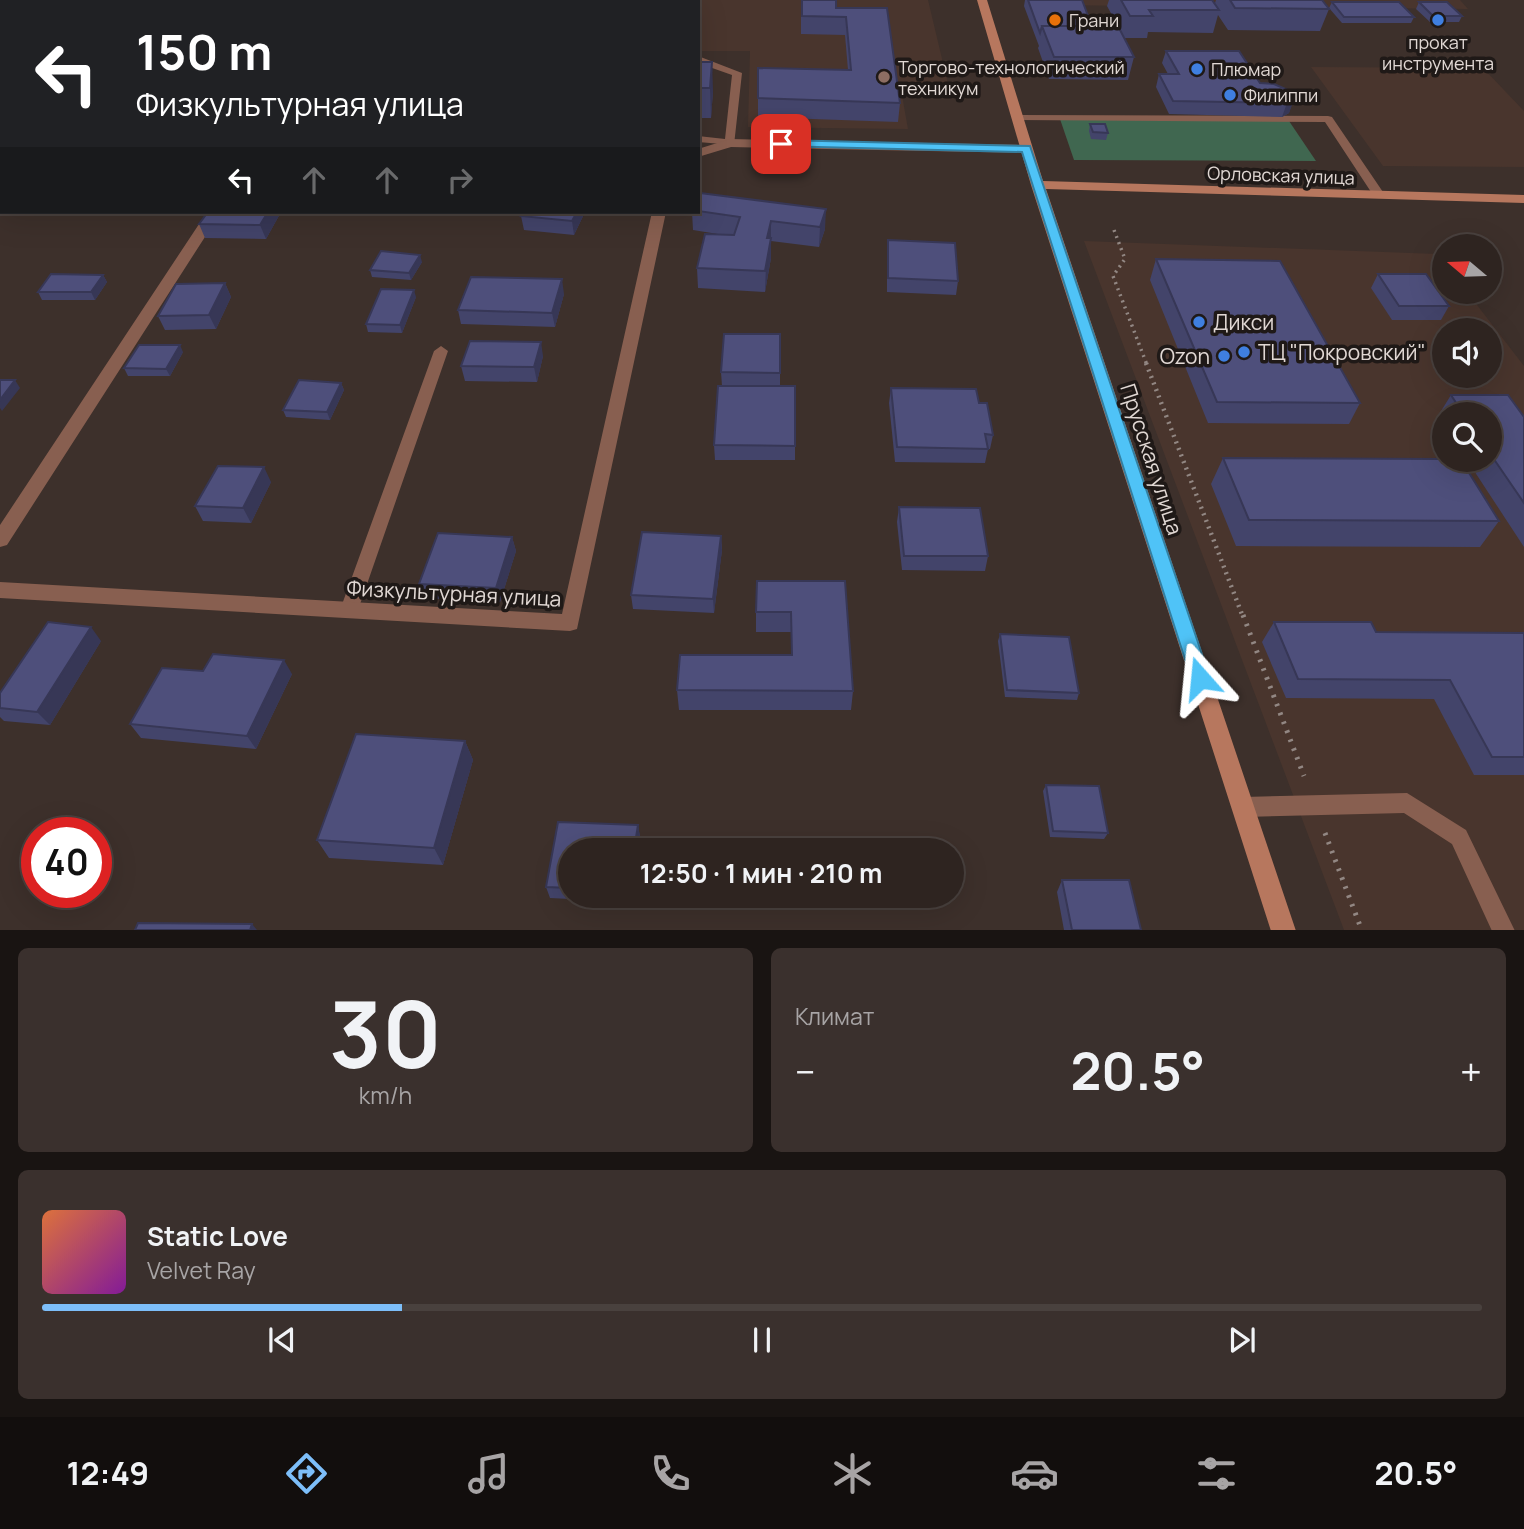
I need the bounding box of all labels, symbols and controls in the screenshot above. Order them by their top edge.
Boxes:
place label: Грани [1069,8,1119,32]
marker: Грани [1047,12,1063,28]
marker: прокат инструмента [1430,12,1446,28]
text: 150 m [136,18,272,85]
icon: left [21,28,112,119]
place label: прокат инструмента [1382,30,1494,75]
place label: Торгово-технологический техникум [898,55,1125,100]
place label: Плюмар [1211,57,1281,81]
marker: Плюмар [1189,61,1205,77]
marker: Торгово-технологический техникум [876,69,892,85]
text: Физкультурная улица [136,82,464,126]
place label: Филиппи [1244,83,1318,107]
marker: Филиппи [1222,87,1238,103]
pin [751,114,811,174]
icon: arrive [762,125,800,163]
street label: Орловская улица [1207,160,1355,190]
icon: left [222,161,260,199]
icon: ahead [295,161,333,199]
icon: ahead [368,161,406,199]
icon: right [441,161,479,199]
north arrow [1432,234,1502,304]
map controls [1432,234,1502,472]
place label: Дикси [1213,308,1274,336]
marker: Дикси [1191,314,1207,330]
button: sound [1432,318,1502,388]
place label: ТЦ "Покровский" [1258,338,1426,366]
place label: Ozon [1160,342,1210,370]
marker: ТЦ "Покровский" [1236,344,1252,360]
marker: Ozon [1216,348,1232,364]
street label: Прусская улица [1114,380,1190,538]
button: search [1432,402,1502,472]
street label: Физкультурная улица [346,573,562,613]
position arrow [1163,641,1237,715]
speed limit sign: 40 [21,817,112,908]
text: 12:50 · 1 мин · 210 m [640,855,882,891]
text: 30 [329,971,442,1095]
text: Климат [795,1000,874,1032]
text: 20.5° [1070,1035,1205,1106]
text: − [795,1045,816,1097]
text: + [1460,1045,1482,1097]
text: km/h [359,1079,412,1111]
text: Static Love [147,1218,288,1254]
text: Velvet Ray [147,1254,256,1286]
icon: previous [263,1321,301,1359]
icon: pause [743,1321,781,1359]
icon: next [1223,1321,1261,1359]
icon: directions [282,1449,331,1498]
icon: music [464,1449,513,1498]
icon: phone [646,1449,695,1498]
icon: climate [828,1449,877,1498]
icon: car [1010,1449,1059,1498]
icon: filters [1192,1449,1241,1498]
text: 12:49 [67,1451,149,1495]
text: 20.5° [1374,1451,1457,1495]

